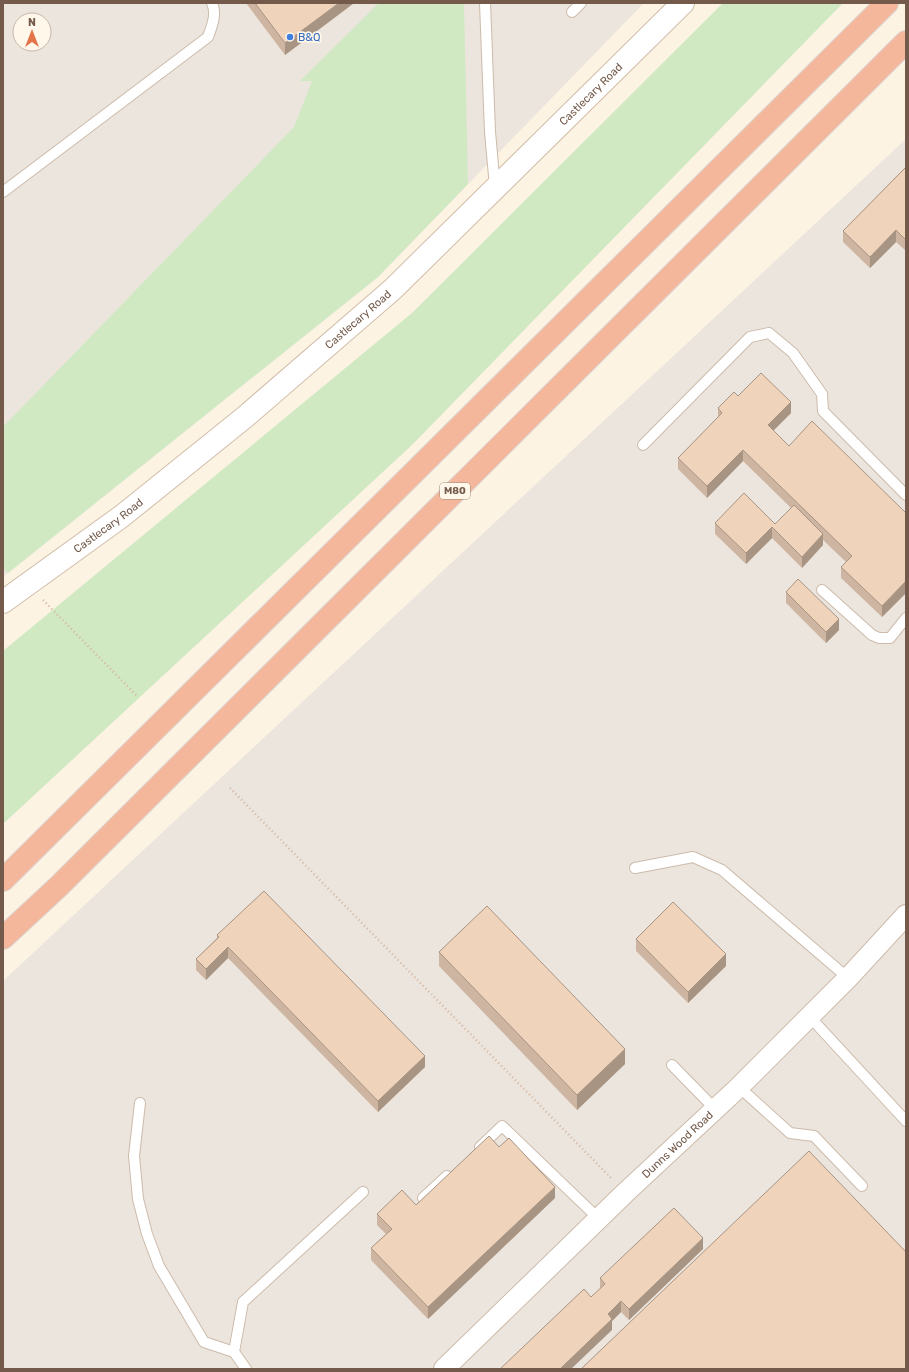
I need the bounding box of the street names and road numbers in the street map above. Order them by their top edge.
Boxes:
street label: Castlecary Road [557,60,625,128]
street label: Castlecary Road [322,287,394,351]
road number: M80 [440,483,470,499]
street label: Castlecary Road [71,495,145,555]
street label: Dunns Wood Road [639,1108,716,1180]

